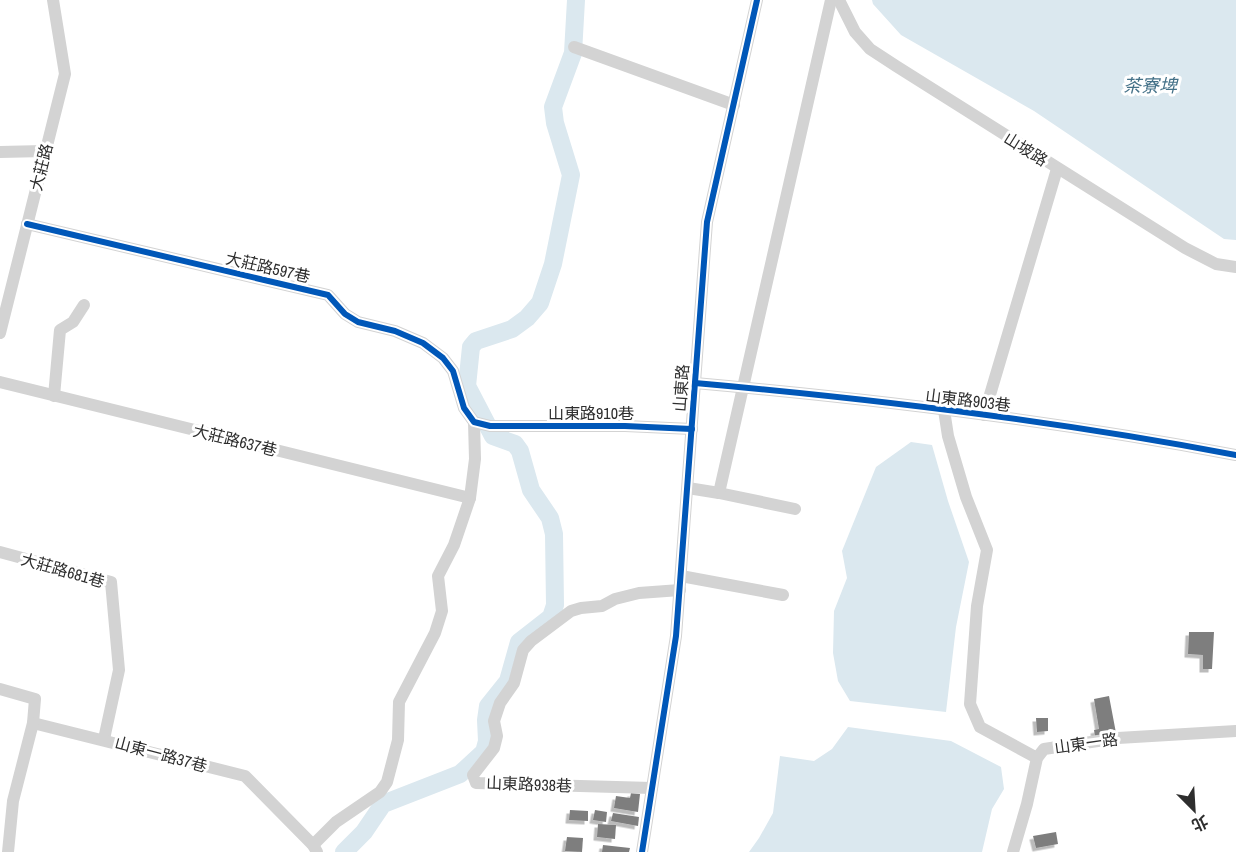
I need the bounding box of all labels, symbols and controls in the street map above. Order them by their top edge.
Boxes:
water label: 茶寮埤 [1123,73,1179,98]
street label: 山坡路 [1000,127,1052,171]
street label: 大莊路 [25,141,57,193]
street label: 大莊路597巷 [224,247,312,287]
street label: 山東路 [668,363,694,413]
street label: 山東路903巷 [924,384,1012,416]
street label: 山東路910巷 [548,402,634,424]
street label: 大莊路637巷 [191,419,279,461]
street label: 大莊路681巷 [19,548,107,592]
street label: 山東一路 [1053,728,1119,758]
street label: 山東一路37巷 [112,731,210,777]
street label: 山東路938巷 [486,772,572,796]
north arrow [1164,780,1224,840]
text: 北 [1188,810,1212,837]

